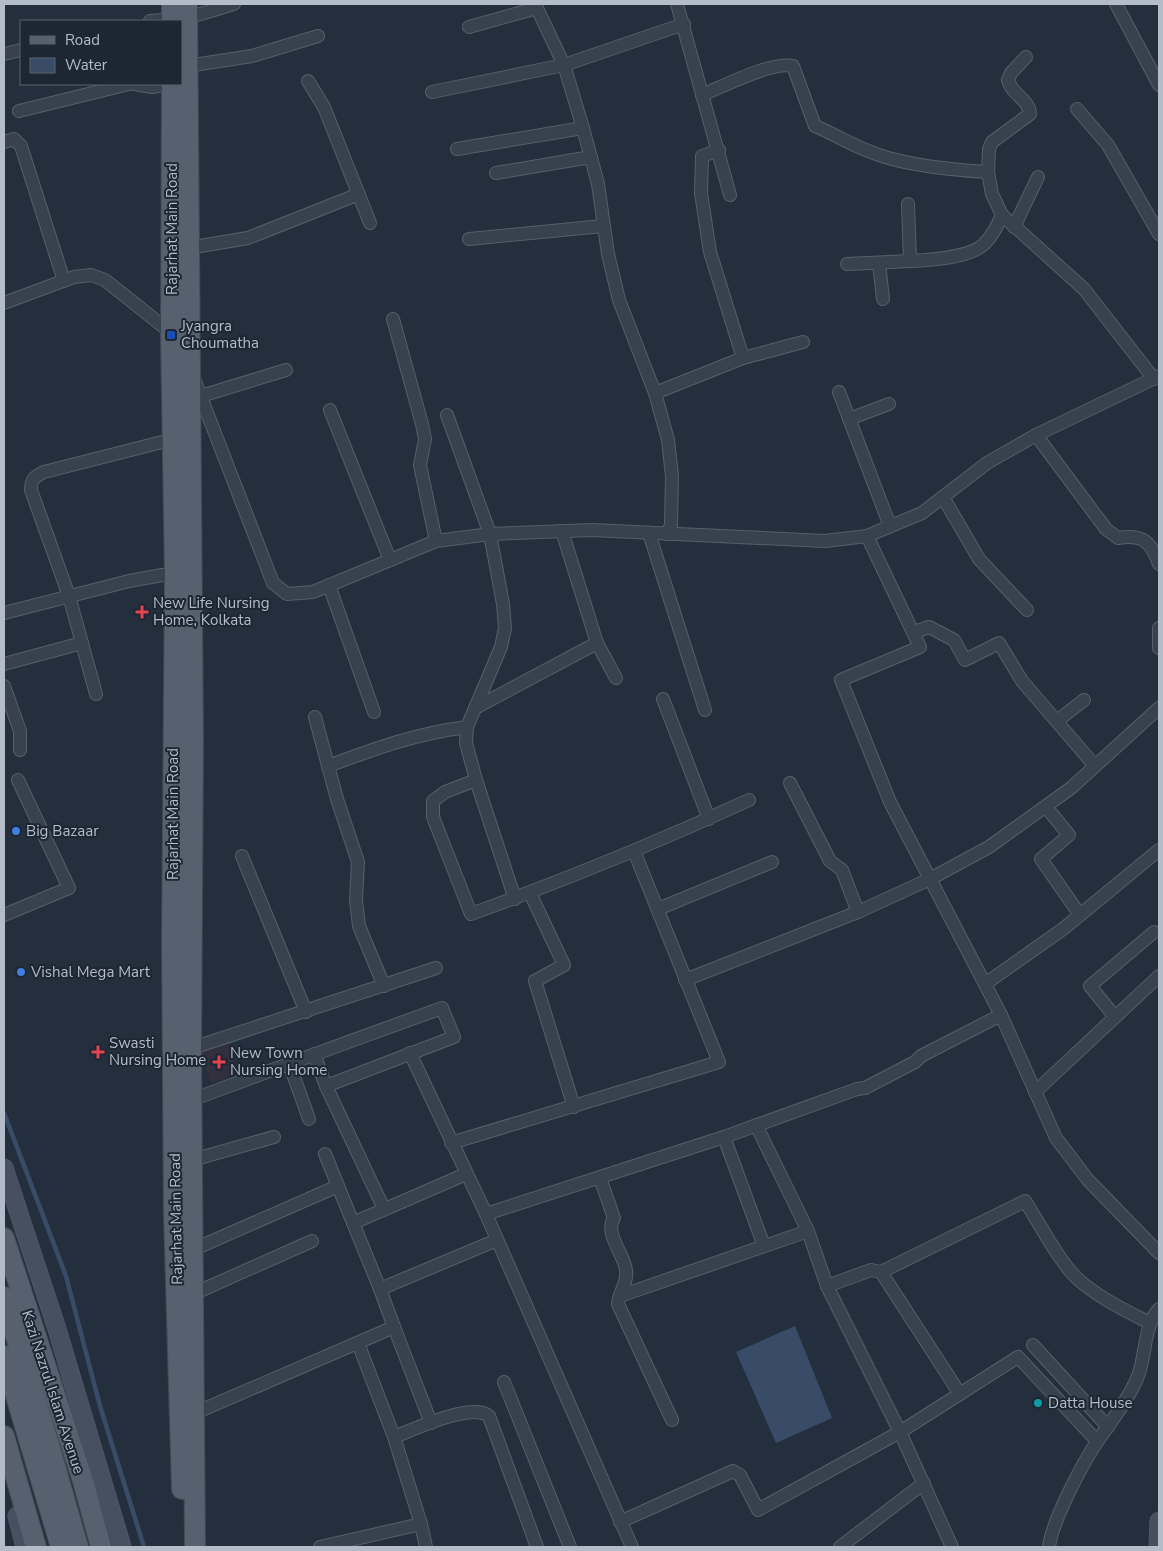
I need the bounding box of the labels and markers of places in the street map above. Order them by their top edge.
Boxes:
place label: Jyangra Choumatha [180,316,259,353]
marker: Jyangra Choumatha [165,329,177,341]
place label: New Life Nursing Home, Kolkata [153,593,270,630]
marker: New Life Nursing Home, Kolkata [135,605,149,619]
place label: Big Bazaar [26,821,99,841]
marker: Big Bazaar [10,825,22,837]
place label: Vishal Mega Mart [30,962,151,982]
marker: Vishal Mega Mart [15,966,27,978]
place label: Swasti Nursing Home [109,1033,206,1070]
place label: New Town Nursing Home [230,1043,327,1080]
marker: Swasti Nursing Home [91,1045,105,1059]
marker: New Town Nursing Home [212,1055,226,1069]
place label: Datta House [1048,1393,1133,1413]
marker: Datta House [1032,1397,1044,1409]

